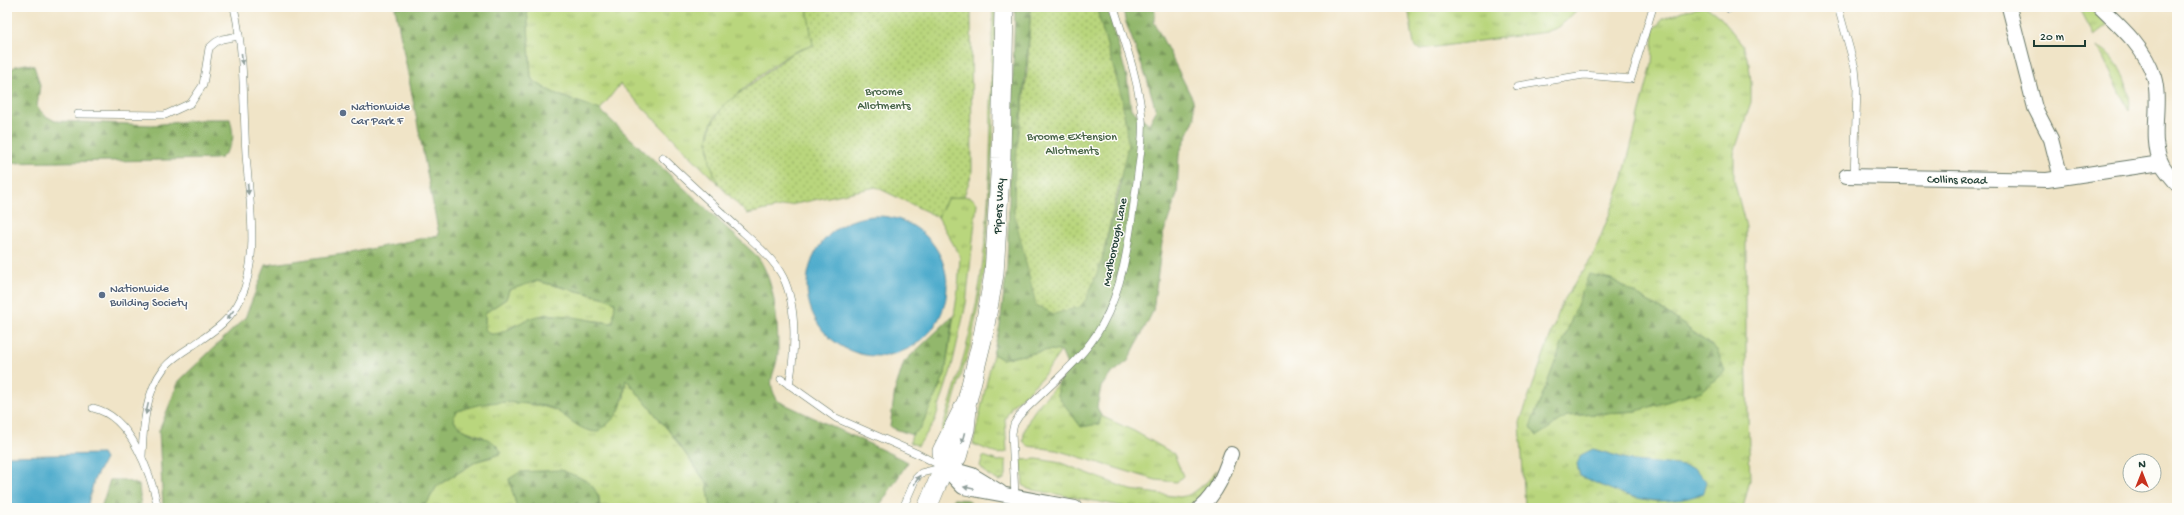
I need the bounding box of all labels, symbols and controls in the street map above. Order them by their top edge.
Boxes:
scale bar [2034,22,2085,48]
text: 20 m [2040,31,2065,45]
one-way arrow [238,53,245,65]
park label: Broome Allotments [857,86,911,114]
place label: Nationwide Car Park F [351,101,411,129]
marker: Nationwide Car Park F [338,108,348,118]
park label: Broome Extension Allotments [1026,131,1117,159]
street label: Collins Road [1927,173,1988,189]
street label: Pipers Way [991,178,1008,235]
one-way arrow [245,183,252,195]
street label: Marlborough Lane [1101,196,1132,288]
place label: Nationwide Building Society [109,283,188,311]
marker: Nationwide Building Society [97,290,107,300]
one-way arrow [226,309,234,320]
one-way arrow [143,402,149,415]
one-way arrow [960,432,966,444]
north arrow [2122,453,2162,493]
text: N [2138,459,2146,471]
one-way arrow [913,474,920,486]
one-way arrow [963,484,975,490]

